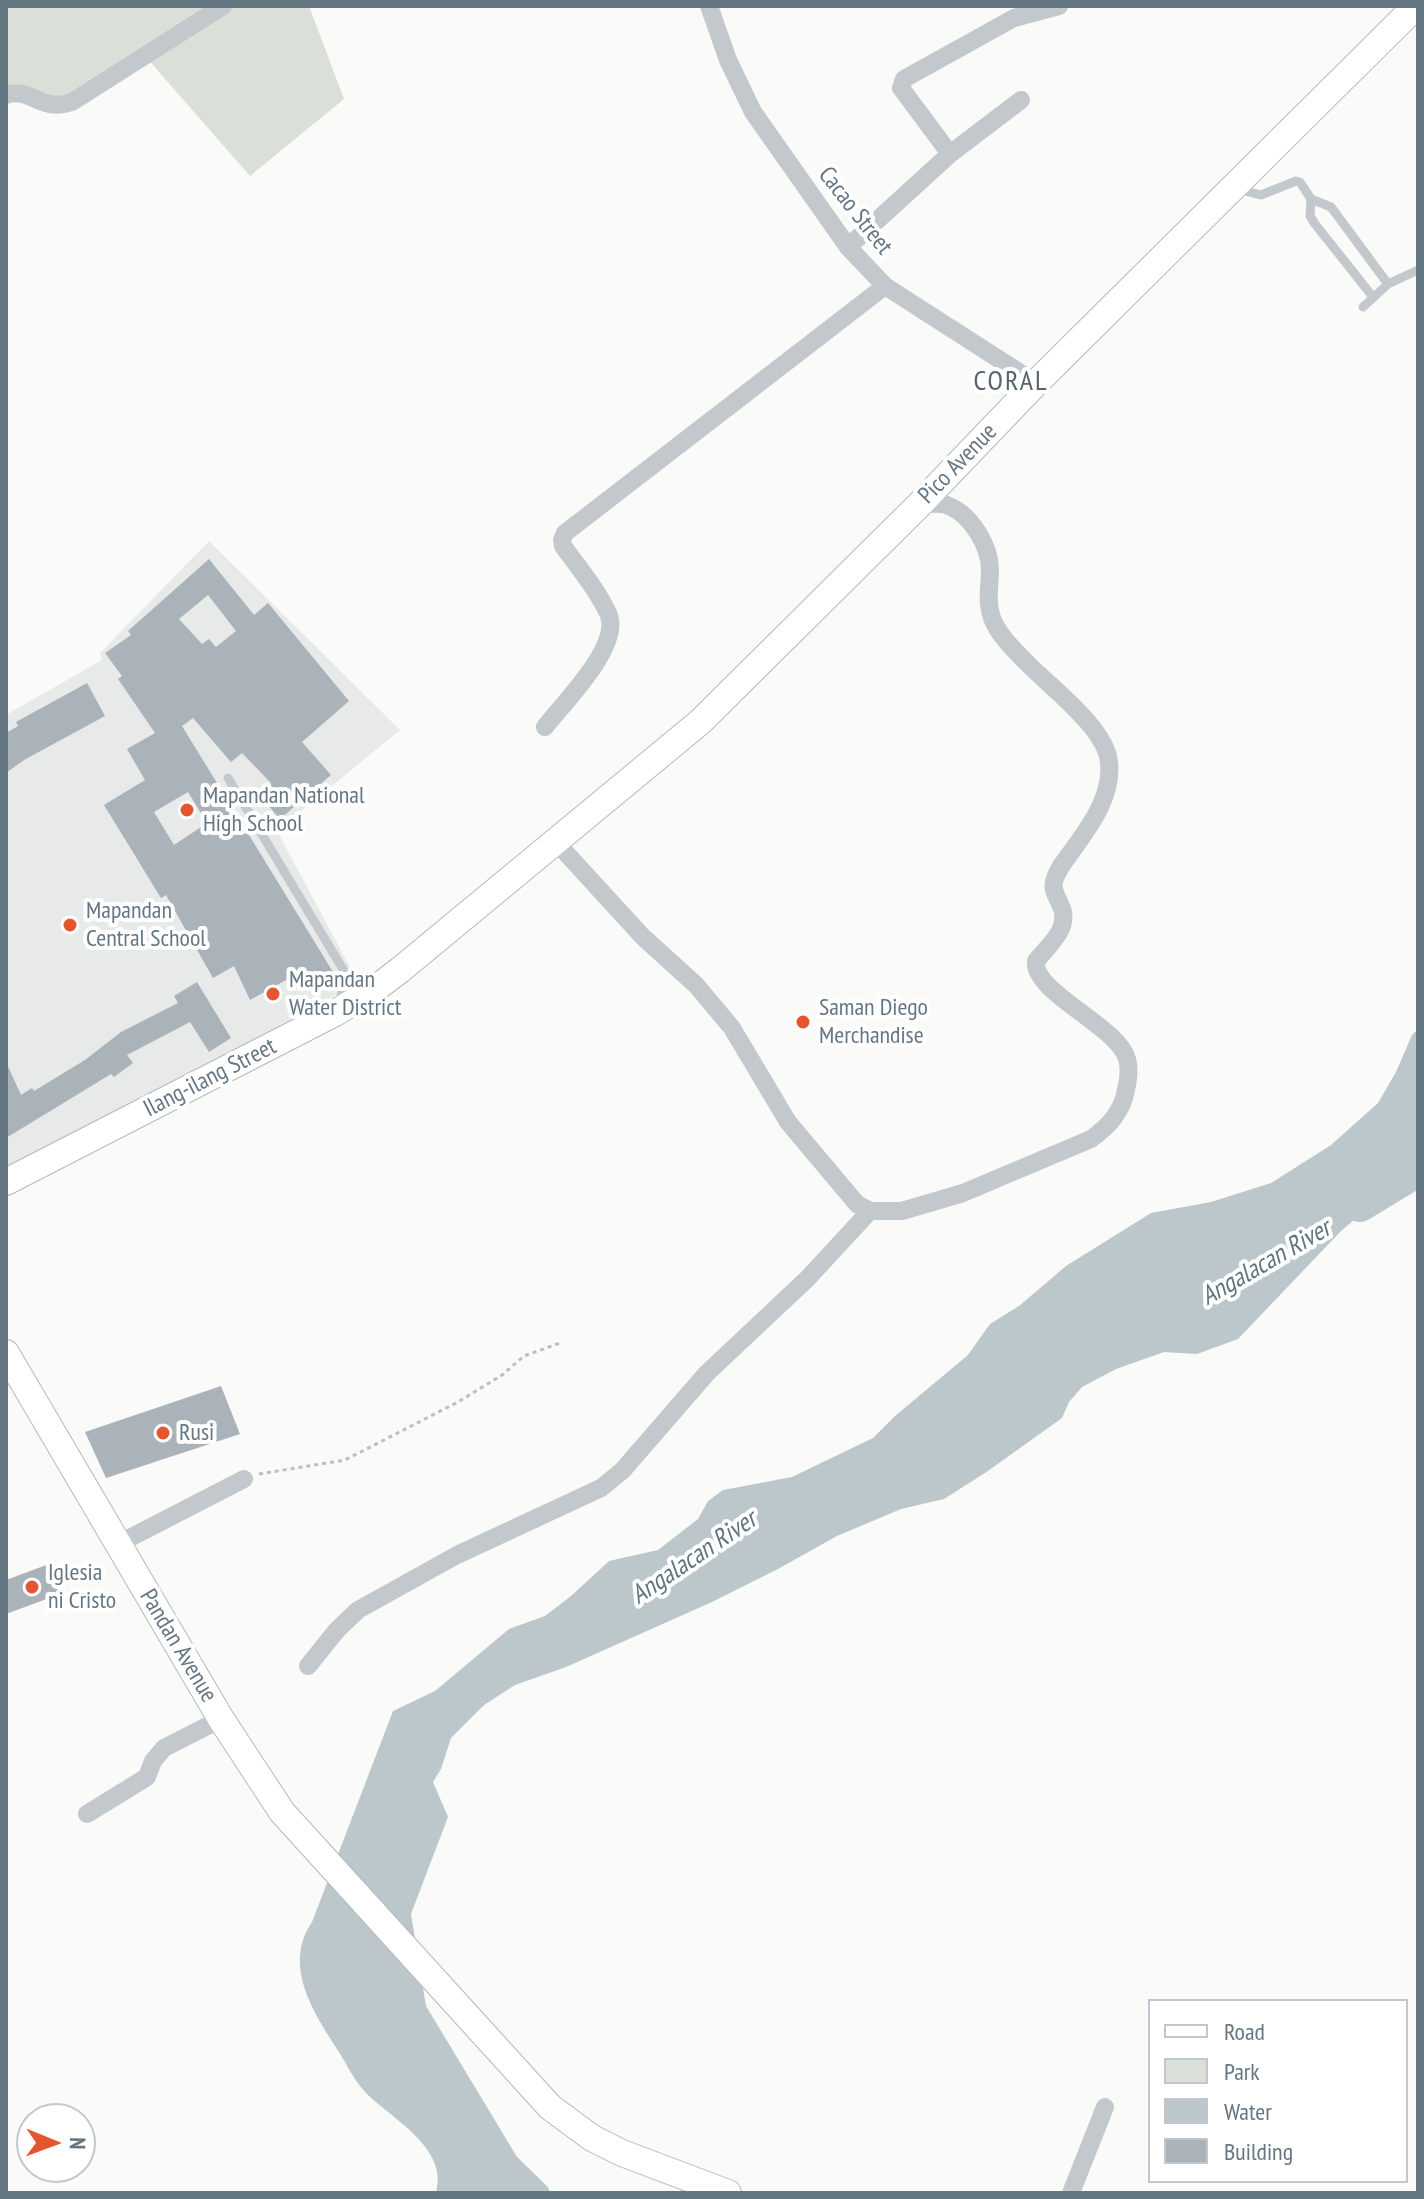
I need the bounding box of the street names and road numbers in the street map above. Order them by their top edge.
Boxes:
street label: Cacao Street [812,161,898,261]
street label: Pico Avenue [913,418,1003,510]
street label: Ilang-ilang Street [139,1032,281,1124]
street label: Pandan Avenue [133,1584,223,1708]

